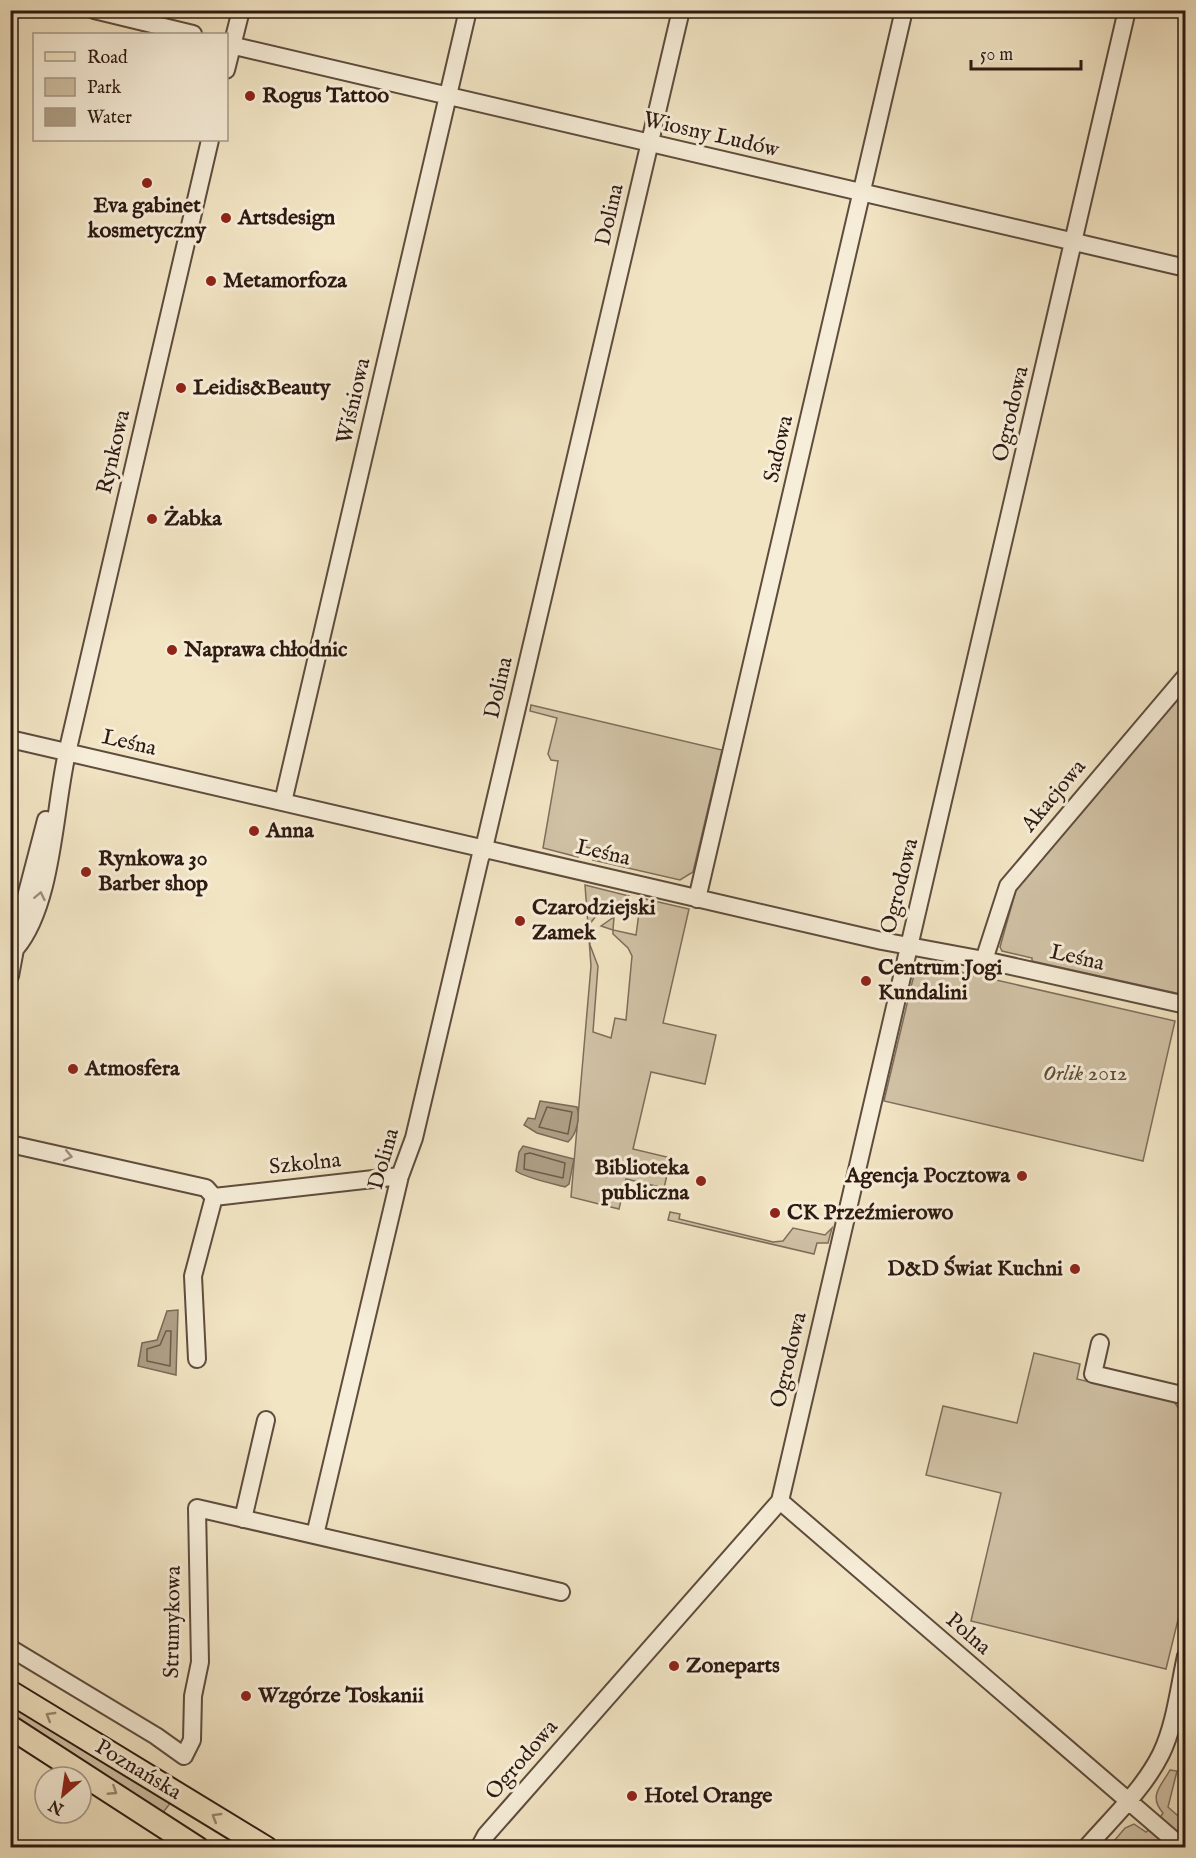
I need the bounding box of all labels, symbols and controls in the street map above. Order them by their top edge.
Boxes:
legend [33,33,228,141]
scale bar [971,33,1080,71]
text: 50 m [980,44,1013,67]
text: Road [87,47,128,70]
text: Park [87,77,122,100]
place label: Rogus Tattoo [262,82,389,110]
marker: Rogus Tattoo [243,89,257,103]
street label: Wiosny Ludów [640,106,782,164]
text: Water [87,107,132,130]
marker: Eva gabinet kosmetyczny [140,176,154,190]
street label: Dolina [589,181,631,249]
place label: Eva gabinet kosmetyczny [87,192,207,245]
place label: Artsdesign [237,204,336,232]
marker: Artsdesign [219,211,233,225]
place label: Metamorfoza [223,267,347,295]
marker: Metamorfoza [204,274,218,288]
street label: Wiśniowa [330,355,378,447]
street label: Ogrodowa [986,363,1036,465]
place label: Leidis&Beauty [193,374,332,402]
marker: Leidis&Beauty [174,381,188,395]
street label: Rynkowa [91,407,137,497]
street label: Sadowa [758,412,800,485]
place label: Żabka [164,505,222,533]
marker: Żabka [145,512,159,526]
place label: Naprawa chłodnic [183,636,348,664]
marker: Naprawa chłodnic [165,643,179,657]
street label: Dolina [478,654,520,722]
street label: Leśna [99,723,159,763]
street label: Akacjowa [1015,754,1093,839]
place label: Anna [265,817,314,845]
marker: Anna [247,824,261,838]
street label: Leśna [573,833,633,873]
street label: Ogrodowa [875,835,925,937]
place label: Rynkowa 30 Barber shop [98,845,208,898]
marker: Rynkowa 30 Barber shop [79,865,93,879]
one-way arrow [33,891,46,901]
place label: Czarodziejski Zamek [532,894,656,947]
marker: Czarodziejski Zamek [513,914,527,928]
street label: Leśna [1047,938,1107,978]
place label: Centrum Jogi Kundalini [878,954,1002,1007]
marker: Centrum Jogi Kundalini [859,974,873,988]
place label: Atmosfera [84,1055,180,1083]
park label: Orlik 2012 [1043,1060,1127,1088]
marker: Atmosfera [66,1062,80,1076]
street label: Dolina [362,1125,406,1193]
street label: Szkolna [268,1146,343,1182]
one-way arrow [62,1149,72,1162]
place label: Biblioteka publiczna [594,1154,689,1207]
place label: Agencja Pocztowa [845,1162,1010,1190]
marker: Agencja Pocztowa [1015,1169,1029,1183]
marker: Biblioteka publiczna [694,1174,708,1188]
place label: CK Przeźmierowo [787,1199,954,1227]
marker: CK Przeźmierowo [768,1206,782,1220]
place label: D&D Świat Kuchni [887,1255,1063,1283]
marker: D&D Świat Kuchni [1068,1262,1082,1276]
street label: Ogrodowa [764,1309,814,1411]
street label: Strumykowa [158,1565,188,1679]
street label: Polna [939,1607,997,1662]
place label: Zoneparts [686,1652,780,1680]
marker: Zoneparts [667,1659,681,1673]
place label: Wzgórze Toskanii [257,1682,424,1710]
marker: Wzgórze Toskanii [239,1689,253,1703]
one-way arrow [45,1712,56,1723]
street label: Ogrodowa [479,1714,565,1806]
street label: Poznańska [90,1733,187,1807]
north arrow [33,1765,93,1825]
place label: Hotel Orange [644,1782,772,1810]
one-way arrow [107,1784,118,1795]
marker: Hotel Orange [625,1789,639,1803]
text: N [46,1794,68,1819]
one-way arrow [212,1812,222,1824]

